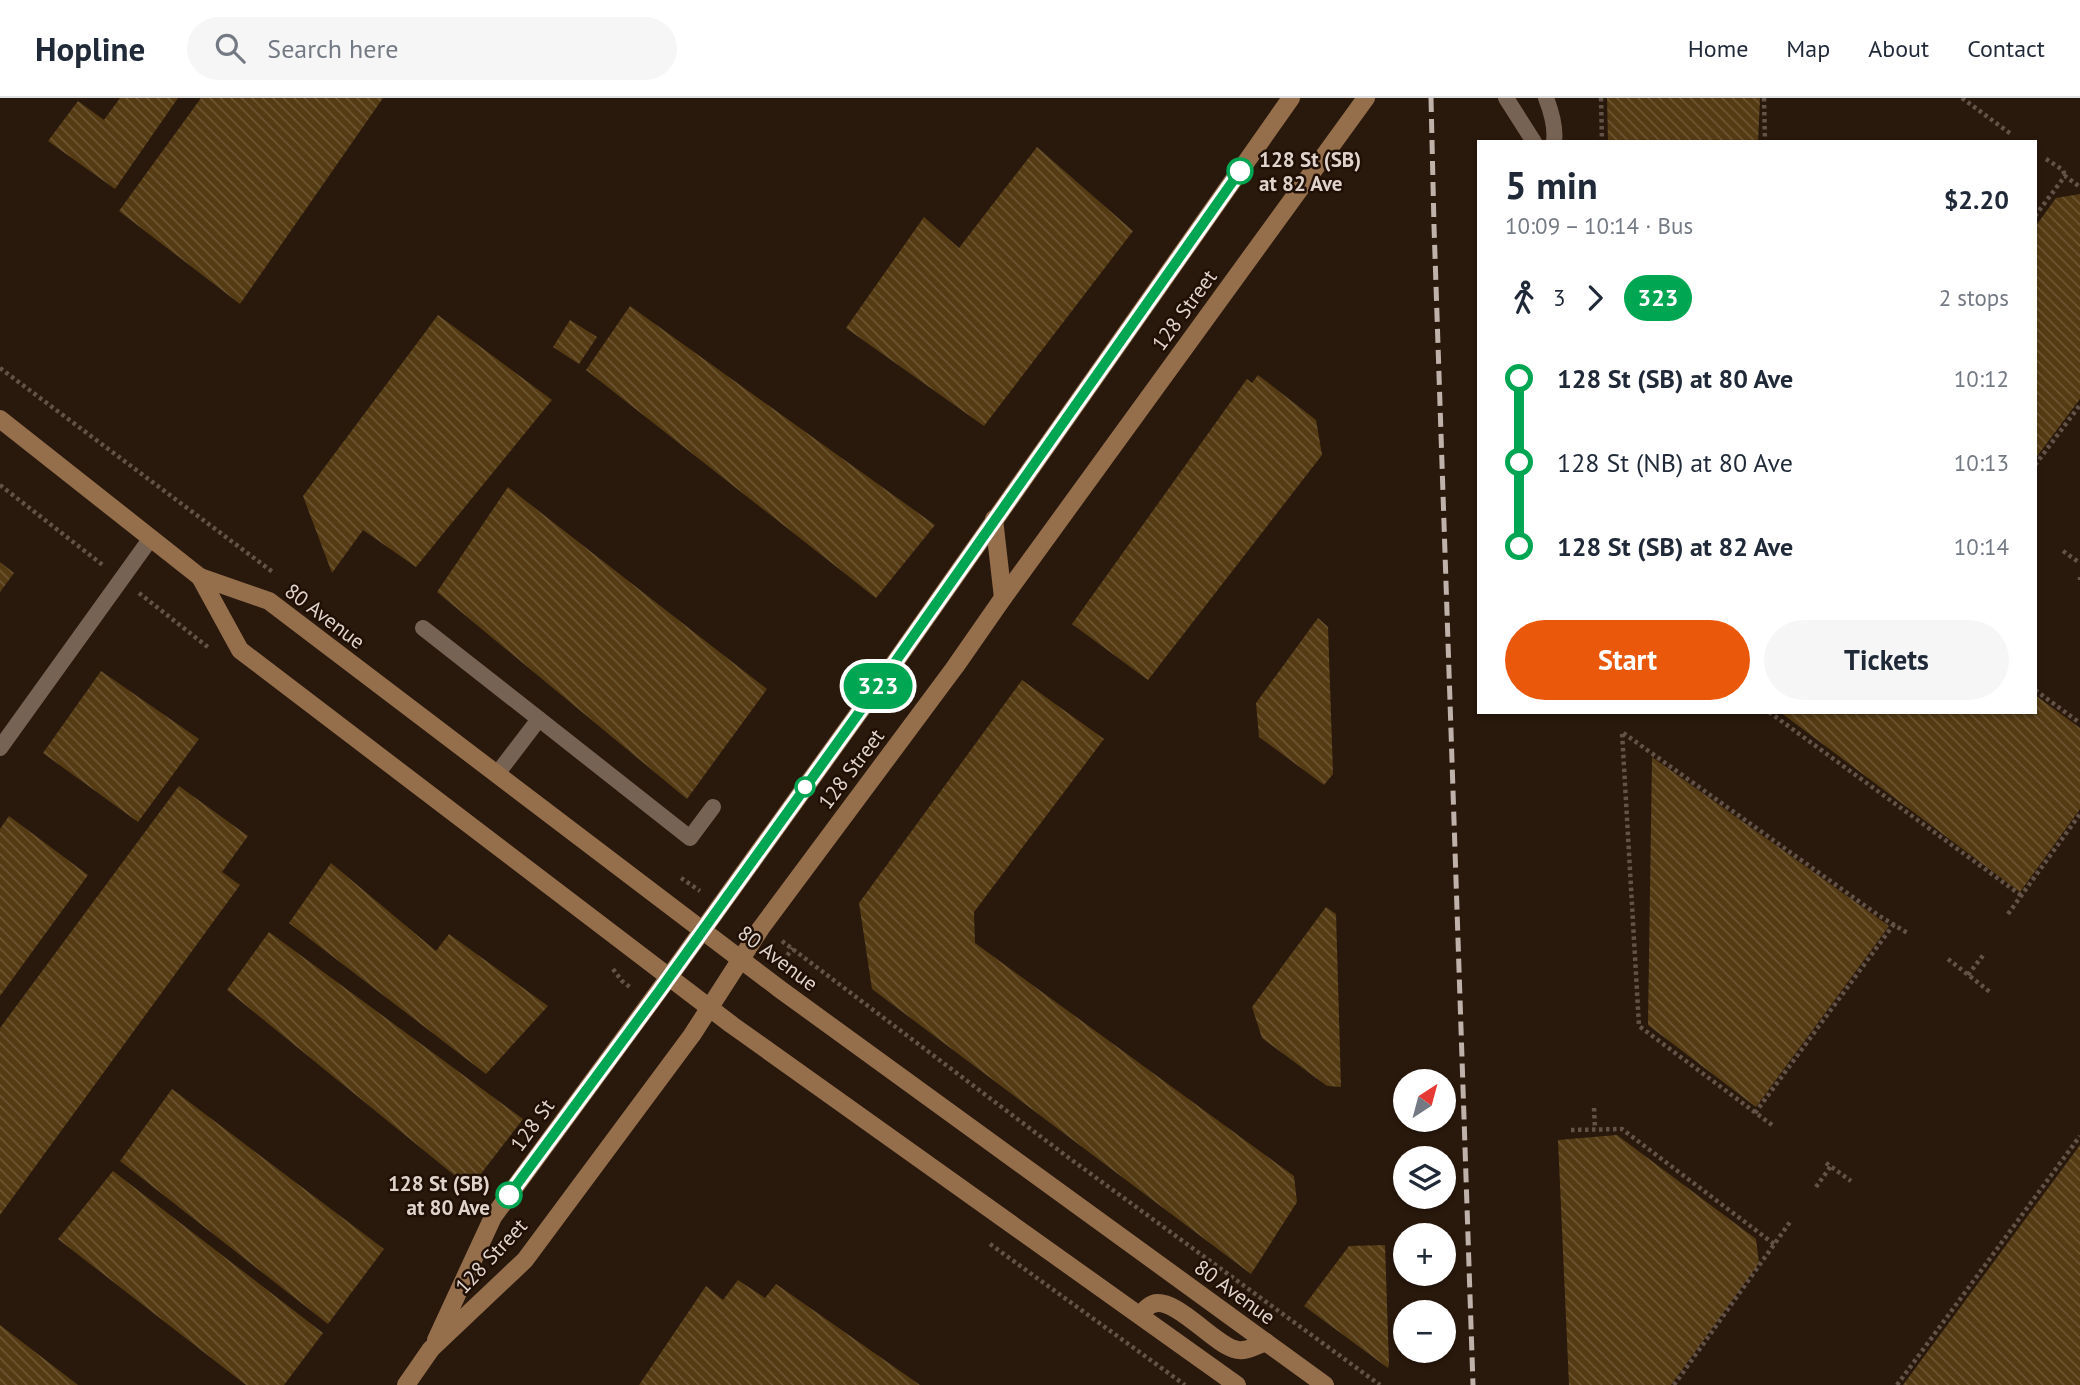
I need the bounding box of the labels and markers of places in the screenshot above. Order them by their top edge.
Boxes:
place label: 128 St (SB) at 82 Ave [1259,146,1361,197]
marker: 128 St (SB) at 82 Ave [1227,158,1253,184]
unlabelled marker [795,777,815,797]
place label: 128 St (SB) at 80 Ave [388,1170,490,1221]
marker: 128 St (SB) at 80 Ave [496,1182,522,1208]

